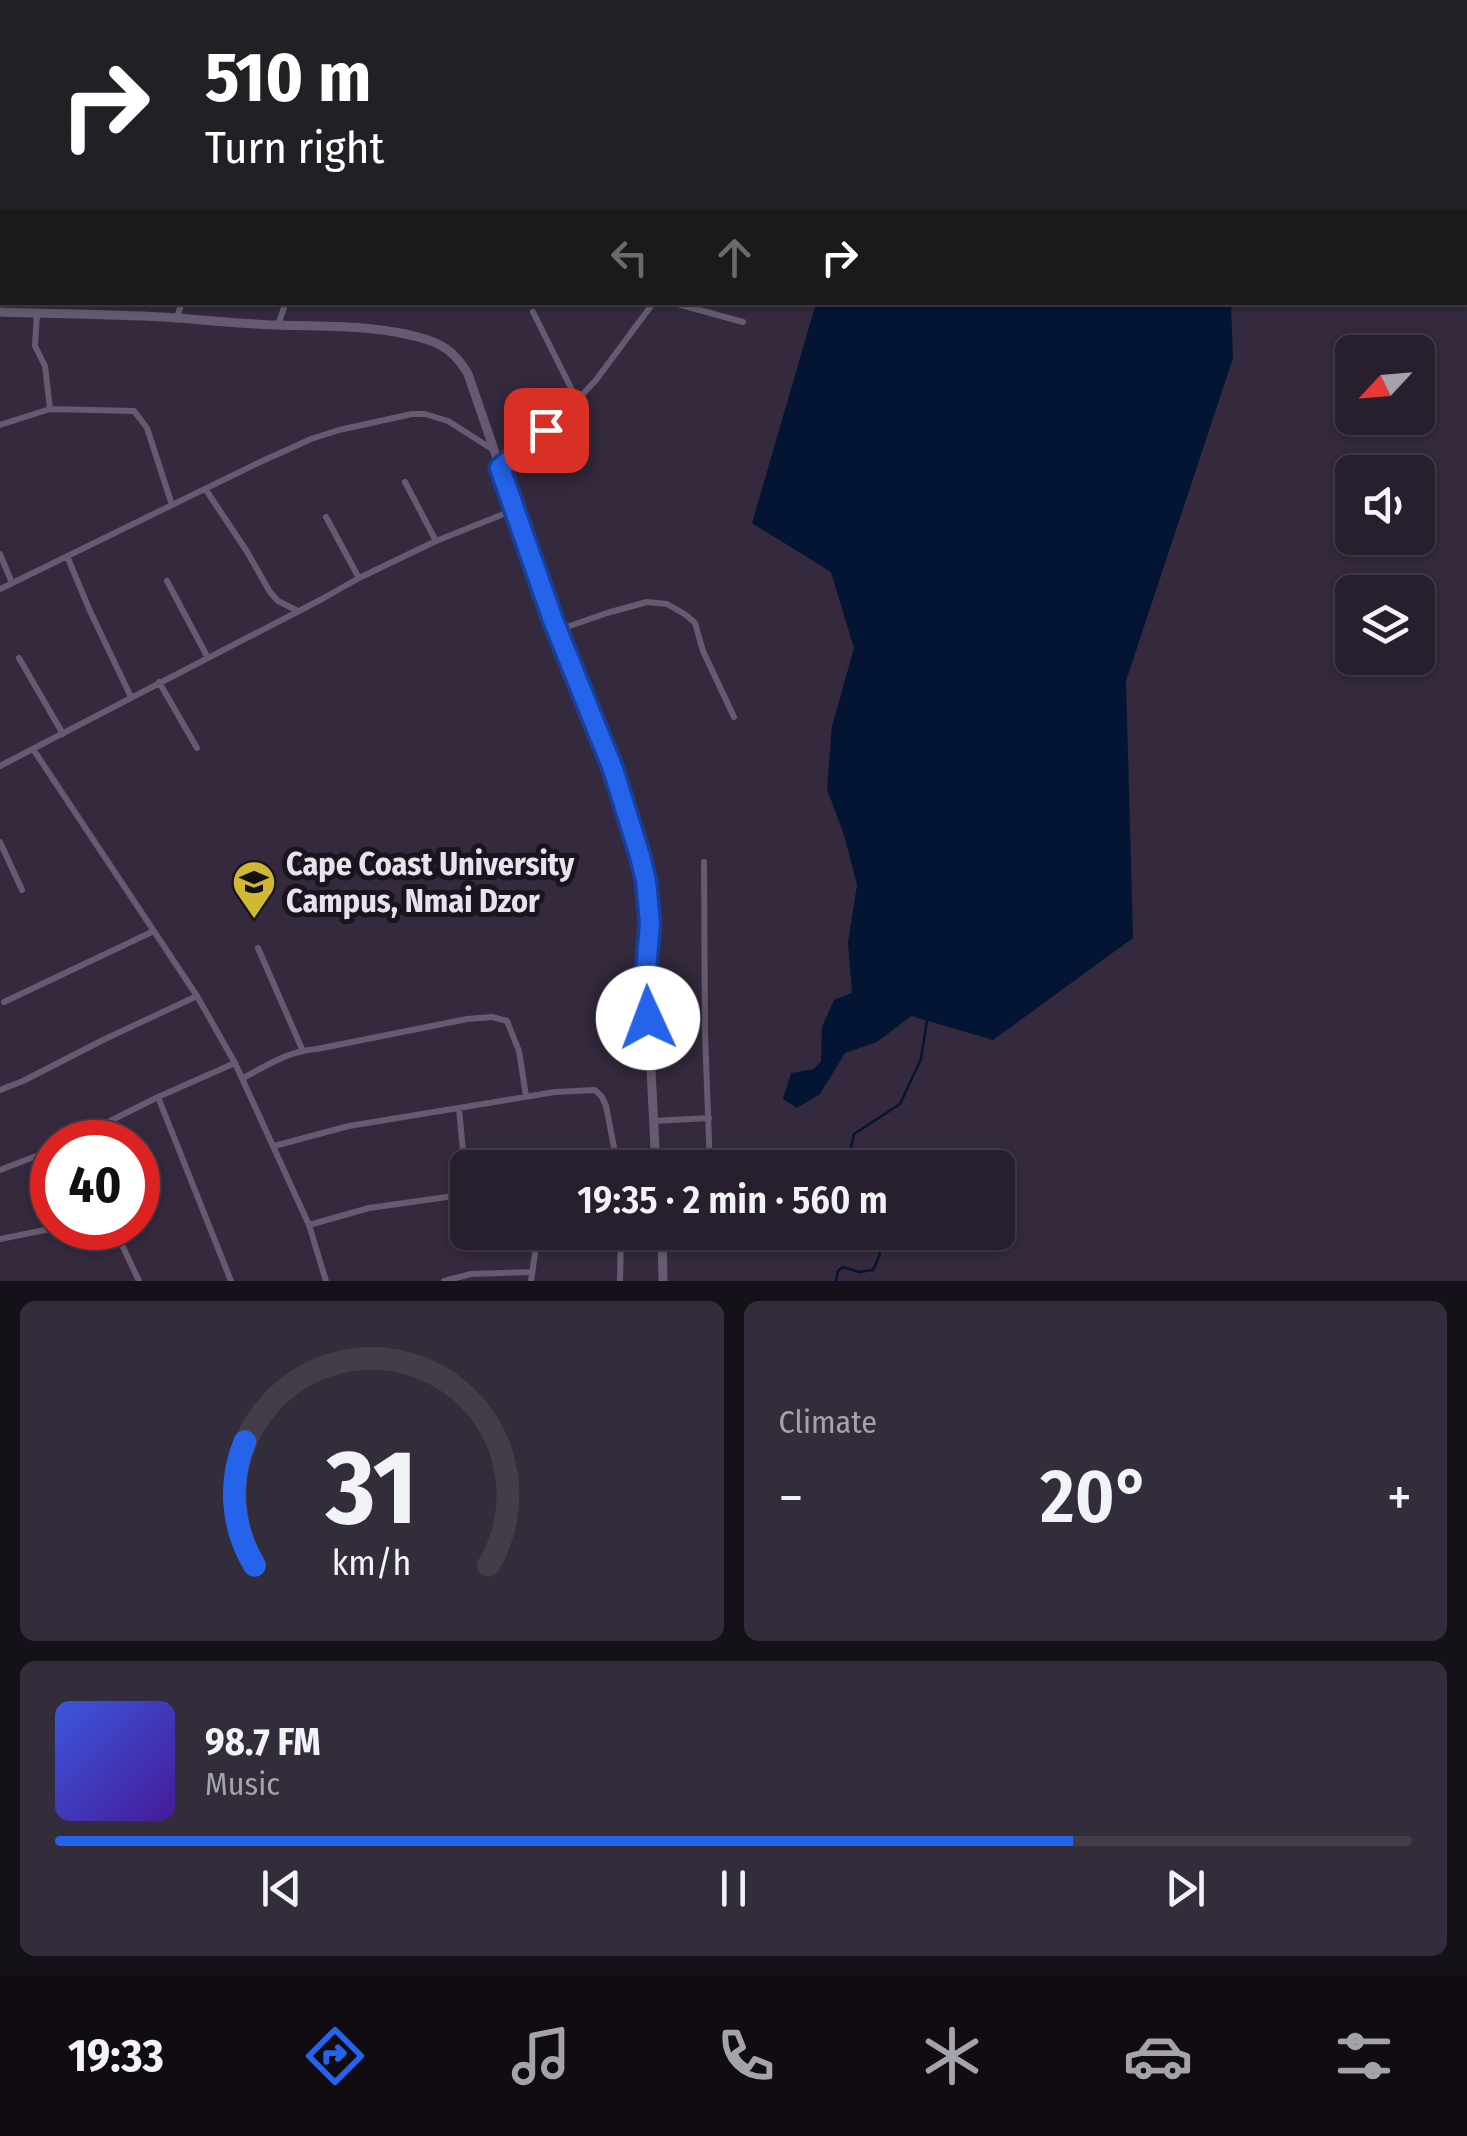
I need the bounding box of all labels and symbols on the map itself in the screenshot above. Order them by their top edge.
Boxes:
north arrow [1335,335,1435,435]
pin [504,388,589,473]
place label: Cape Coast University Campus, Nmai Dzor [286,845,575,920]
school or university icon: Cape Coast University Campus, Nmai Dzor [231,859,277,920]
position arrow [596,966,700,1070]
speed limit sign: 40 [30,1120,160,1250]

